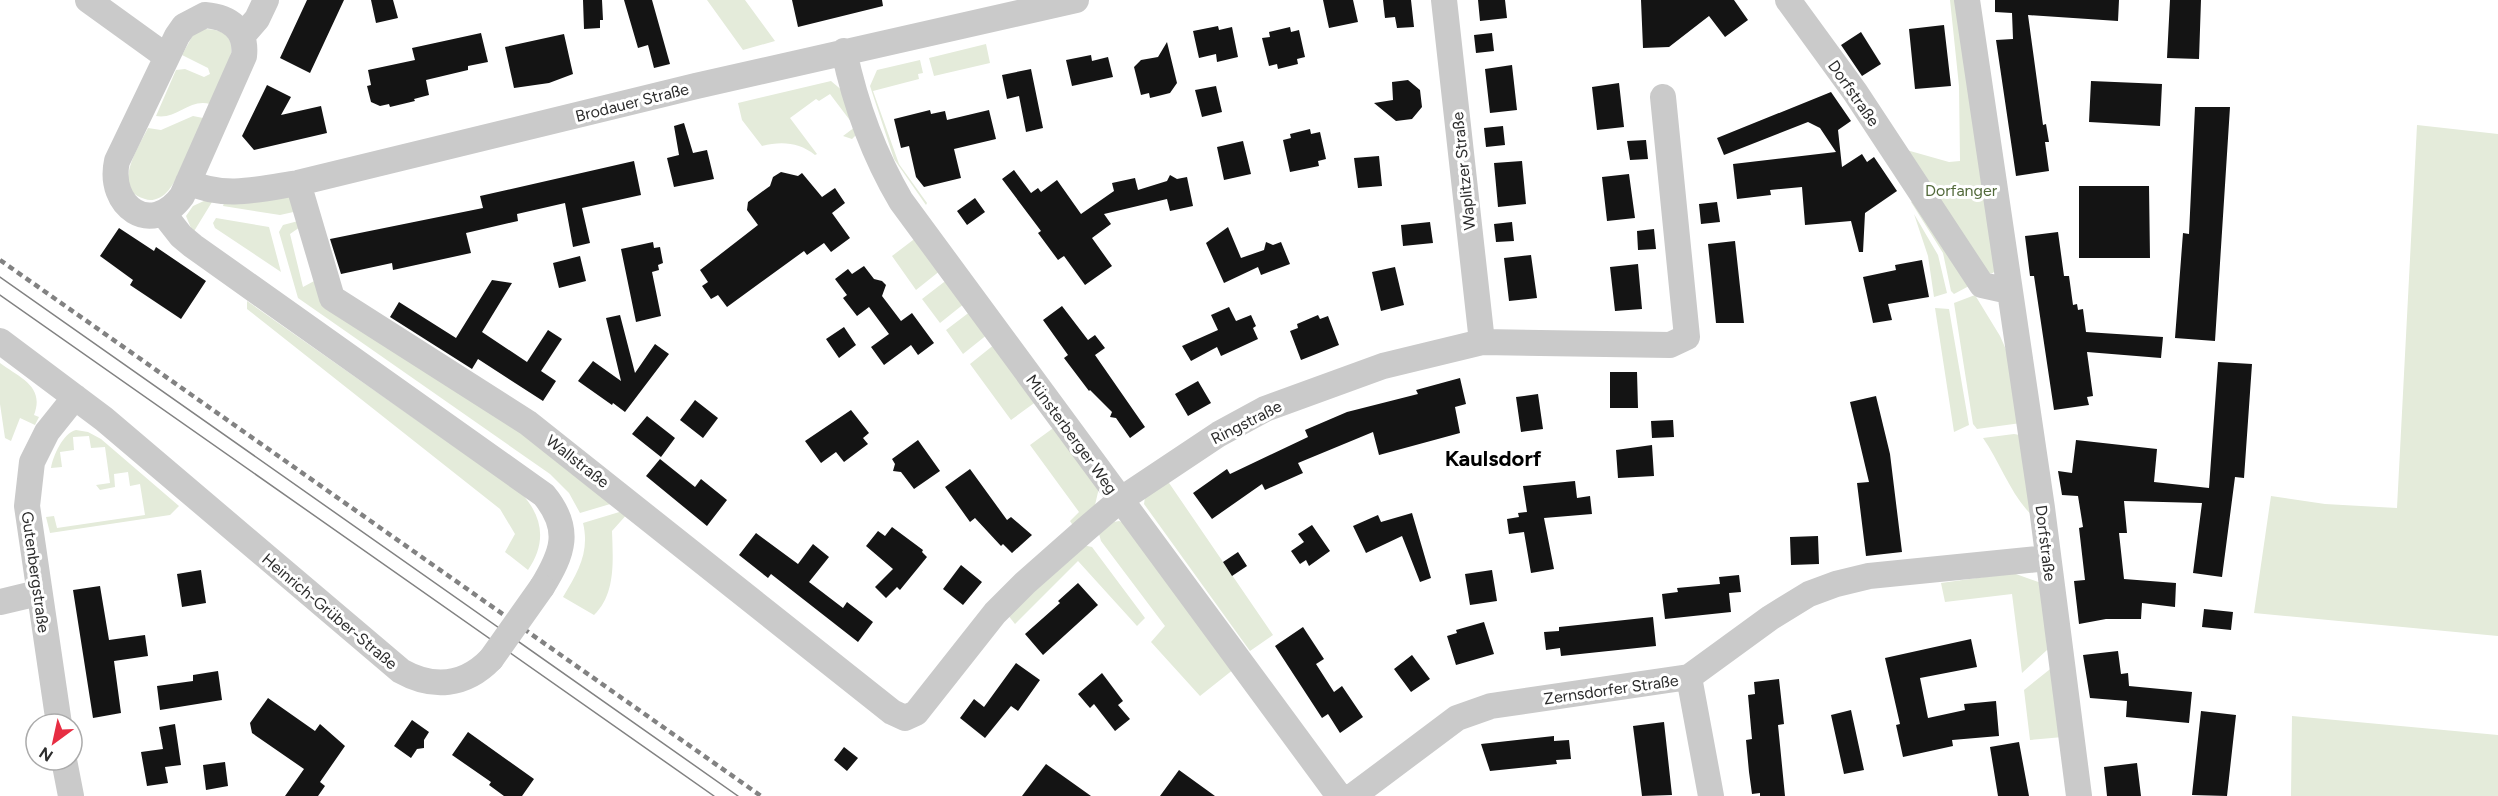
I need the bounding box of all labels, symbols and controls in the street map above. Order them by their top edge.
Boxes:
street label: Dorfstraße [1824,57,1883,130]
street label: Brodauer Straße [573,79,691,126]
street label: Waplitzer Straße [1448,111,1479,231]
park label: Dorfanger [1925,181,1998,200]
street label: Münsterberger Weg [1022,371,1121,498]
street label: Ringstraße [1208,396,1285,448]
street label: Wallstraße [542,431,613,492]
district label: Kaulsdorf [1445,445,1542,472]
street label: Dorfstraße [2031,504,2060,582]
street label: Gutenbergstraße [18,510,53,634]
street label: Heinrich-Grüber-Straße [258,549,401,674]
street label: Zernsdorfer Straße [1542,671,1680,708]
north arrow [24,712,84,772]
text: N [36,743,56,765]

